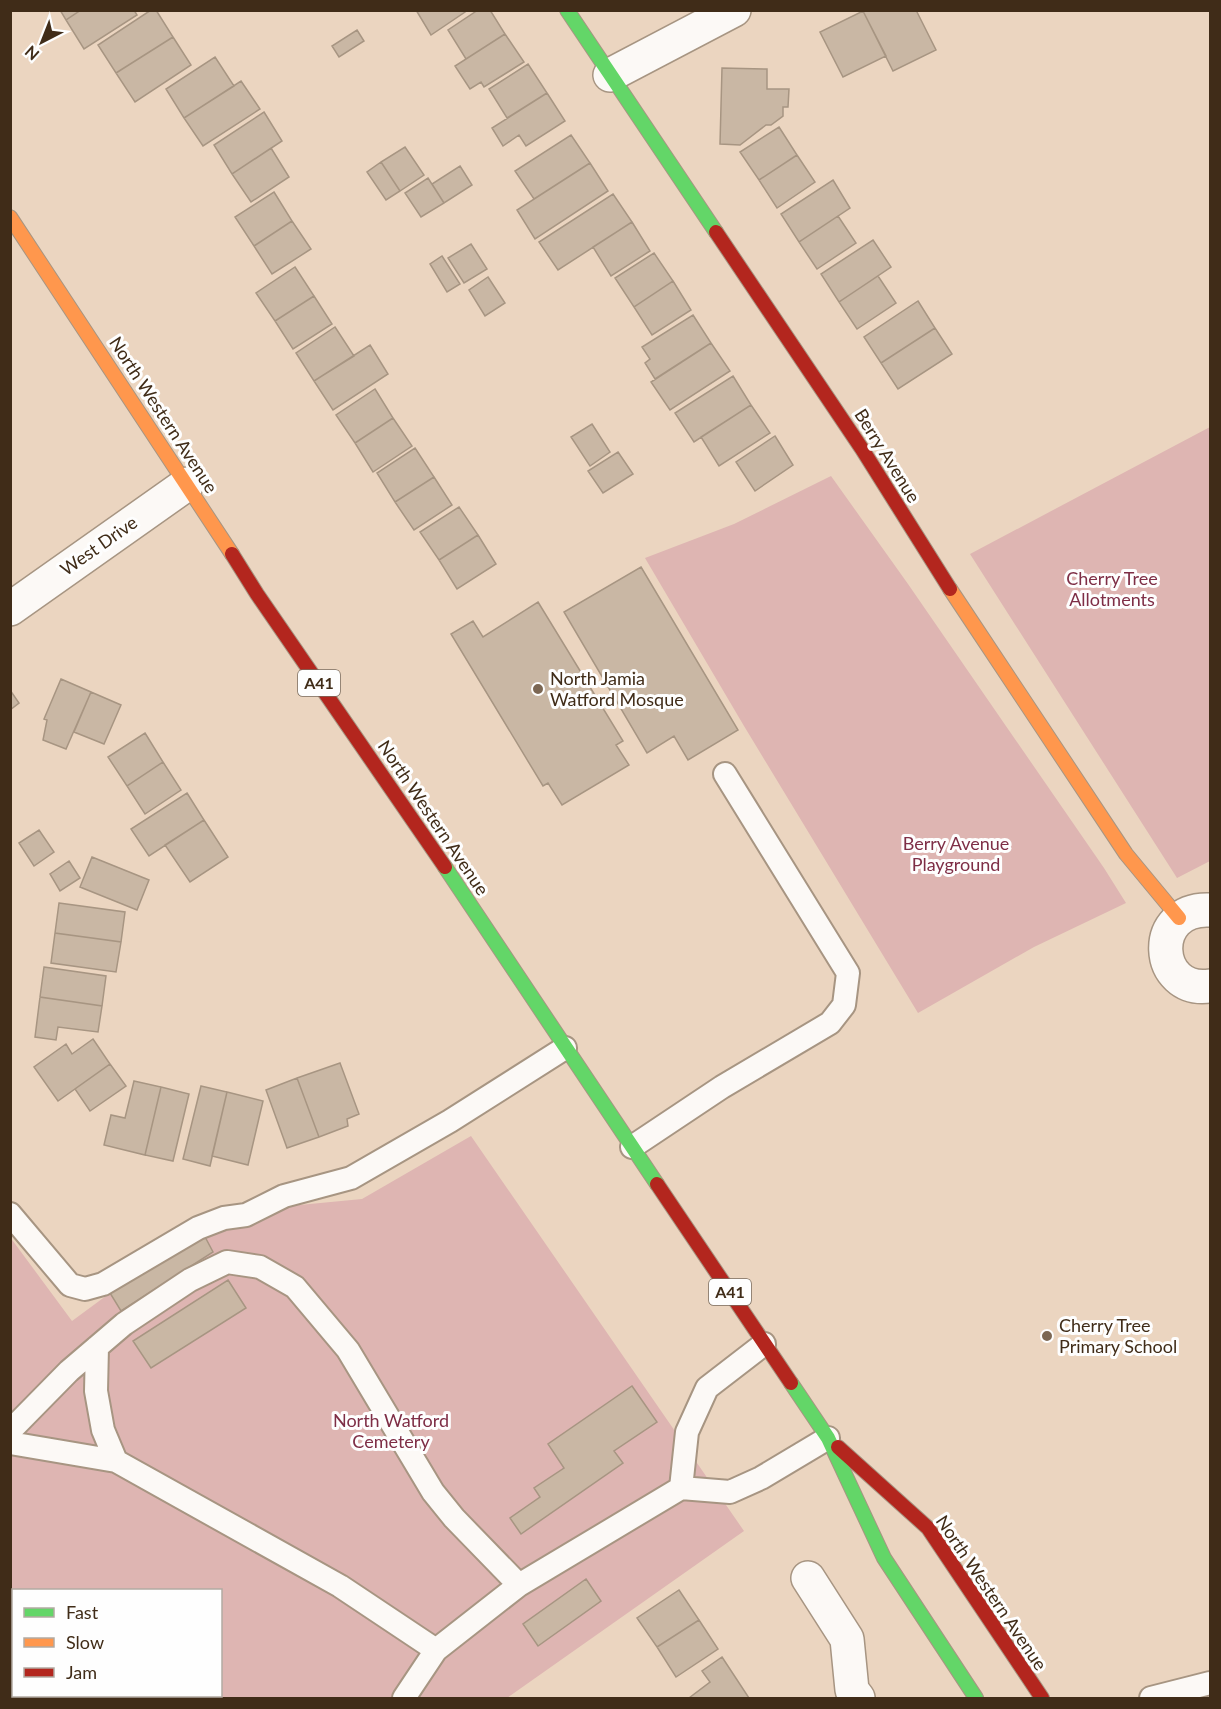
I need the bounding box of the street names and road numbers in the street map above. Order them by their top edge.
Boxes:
street label: North Western Avenue [105,332,223,497]
street label: Berry Avenue [850,404,925,506]
street label: West Drive [56,511,141,580]
road number: A41 [298,670,340,696]
street label: North Western Avenue [374,736,494,899]
road number: A41 [709,1279,751,1305]
street label: North Western Avenue [932,1511,1052,1674]

